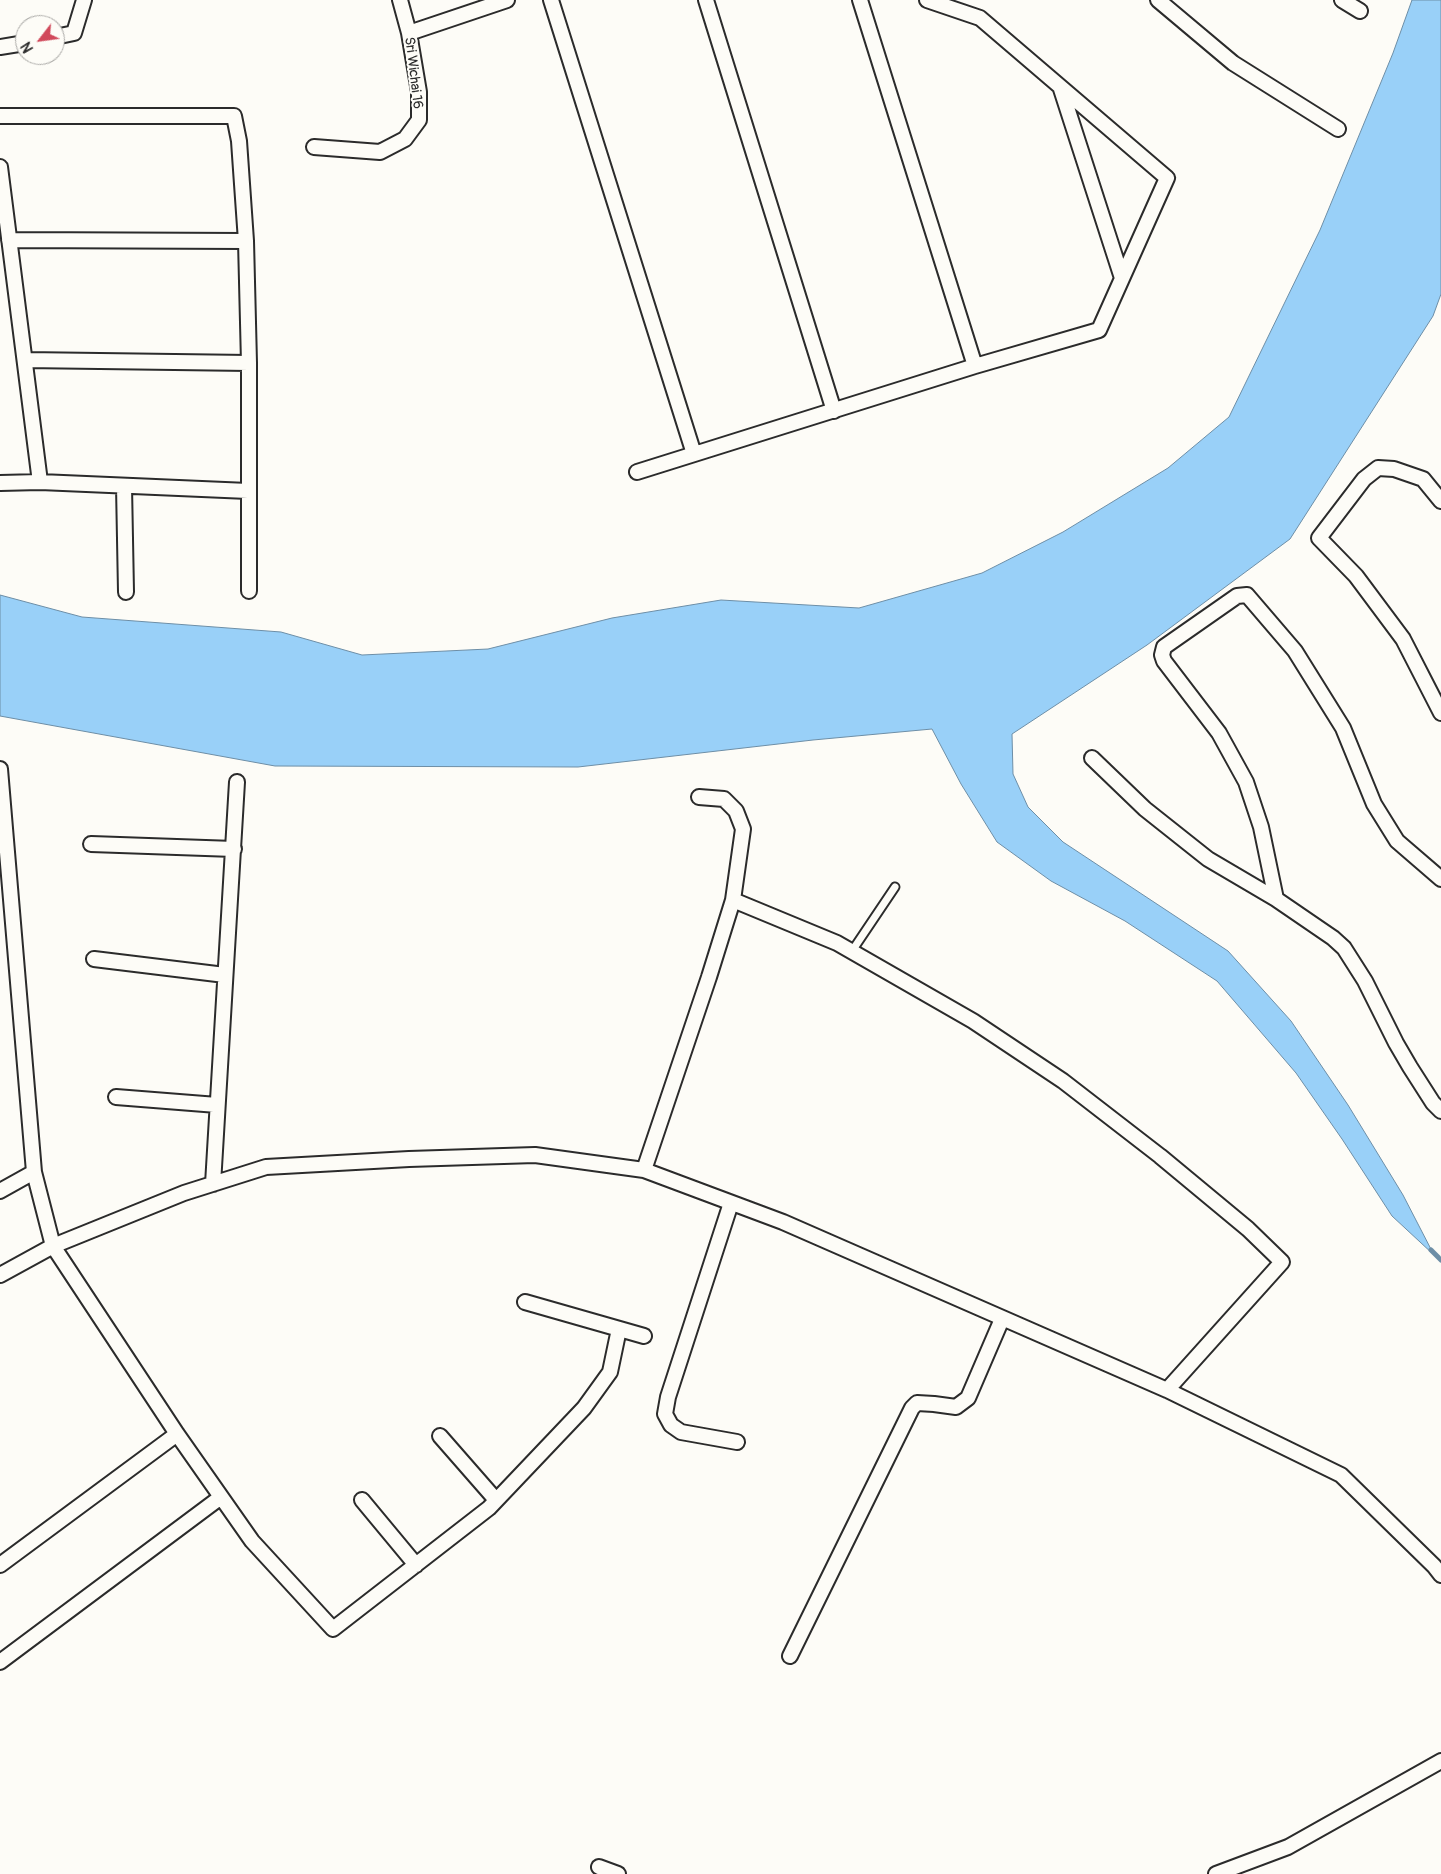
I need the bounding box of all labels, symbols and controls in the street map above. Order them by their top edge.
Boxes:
north arrow [15,15,65,65]
street label: Sri Wichai 16 [400,36,426,110]
text: N [18,39,37,56]

